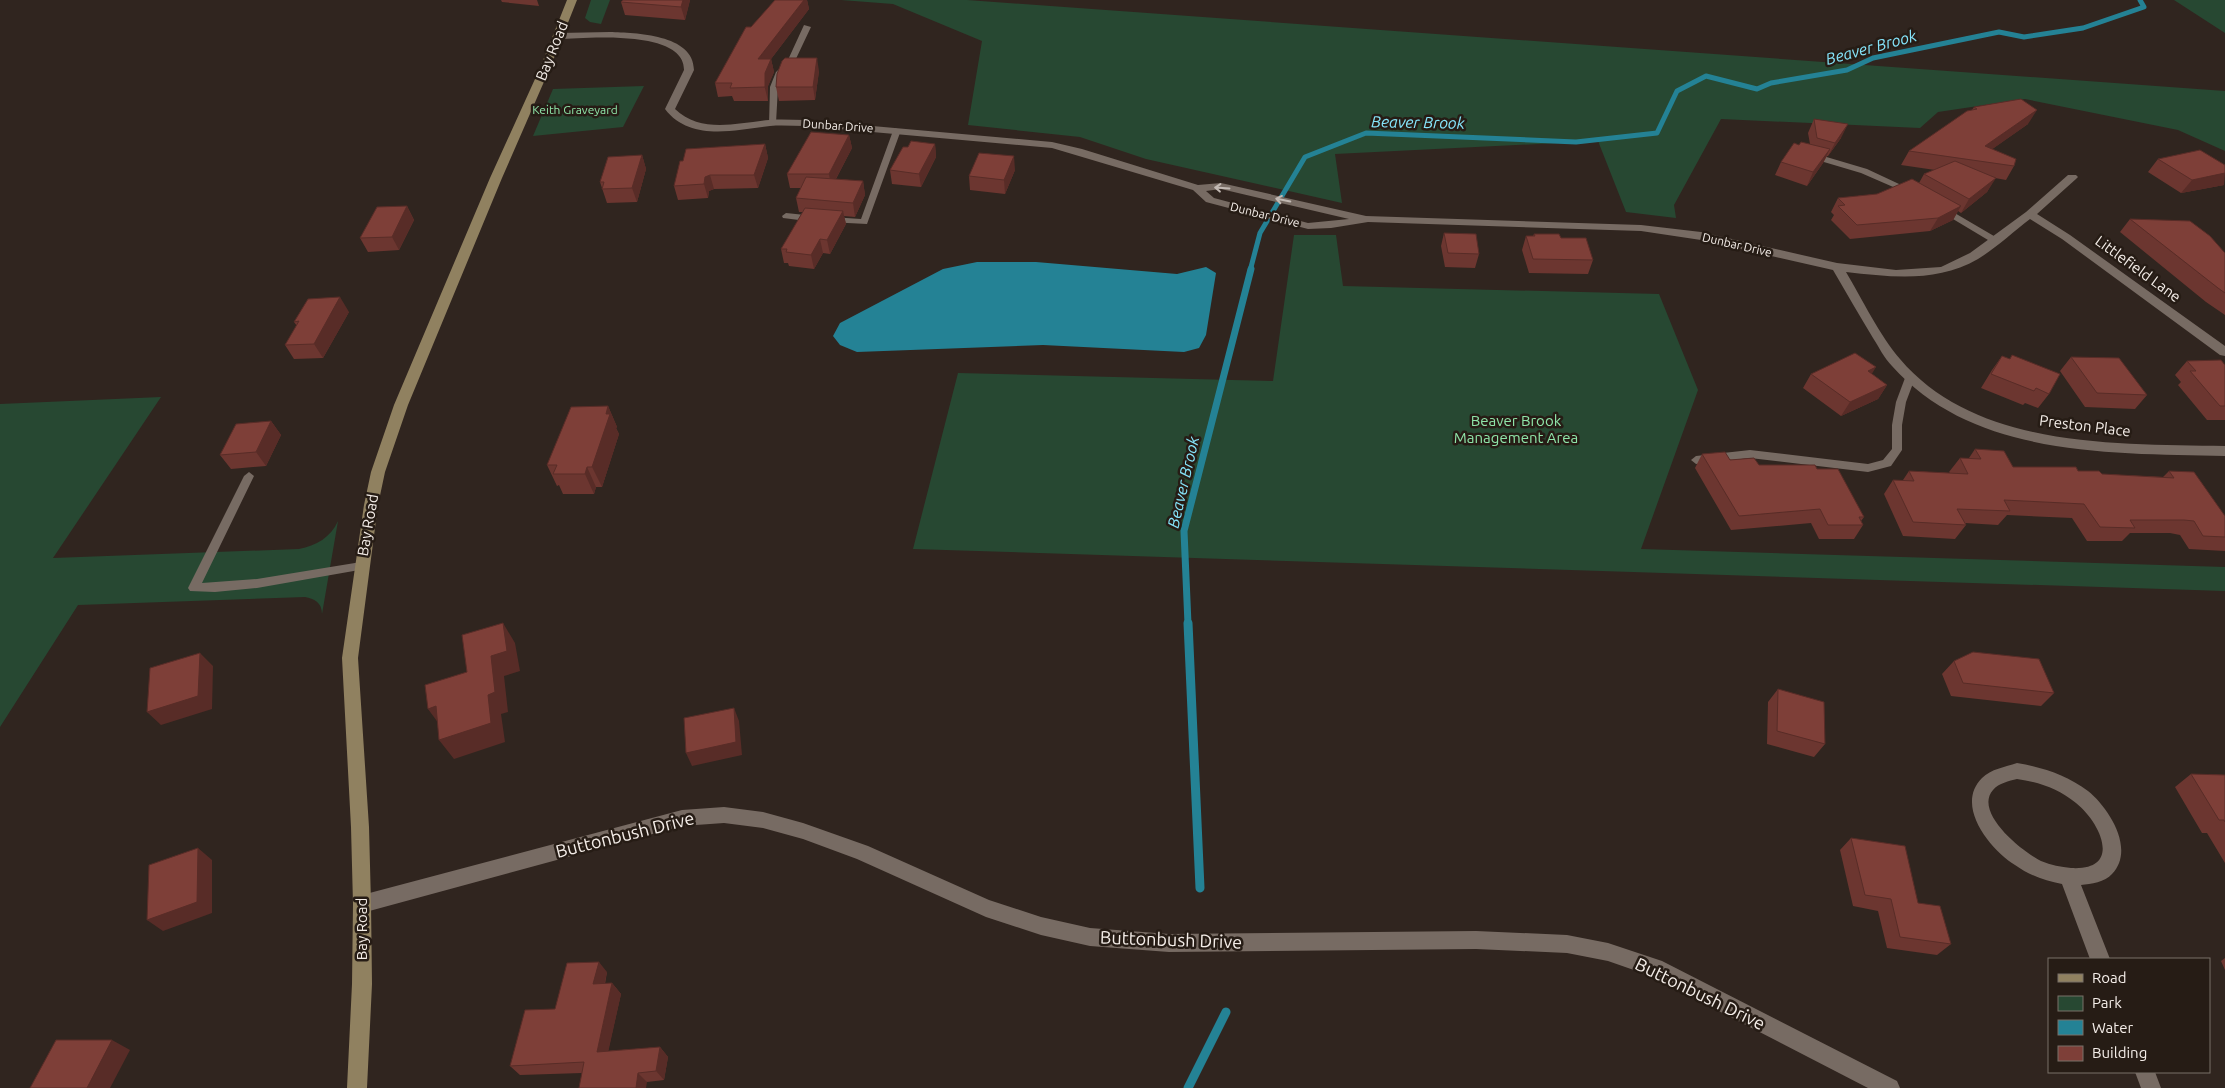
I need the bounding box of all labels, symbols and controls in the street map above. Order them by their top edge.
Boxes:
street label: Bay Road [532,19,571,83]
water label: Beaver Brook [1823,26,1919,68]
park label: Keith Graveyard [532,103,618,116]
water label: Beaver Brook [1371,112,1466,132]
street label: Dunbar Drive [802,117,874,134]
one-way arrow [1214,183,1230,192]
one-way arrow [1275,195,1291,204]
street label: Dunbar Drive [1229,200,1301,229]
street label: Dunbar Drive [1701,230,1773,259]
street label: Littlefield Lane [2092,232,2184,305]
street label: Preston Place [2038,411,2132,440]
park label: Beaver Brook Management Area [1454,412,1578,446]
water label: Beaver Brook [1164,434,1202,530]
street label: Bay Road [354,493,381,557]
street label: Buttonbush Drive [553,807,696,861]
street label: Bay Road [353,898,370,960]
street label: Buttonbush Drive [1100,927,1242,951]
street label: Buttonbush Drive [1632,953,1769,1033]
legend [2048,958,2210,1073]
text: Road [2092,969,2127,986]
text: Park [2092,994,2122,1011]
text: Water [2092,1019,2133,1036]
text: Building [2092,1044,2147,1061]

